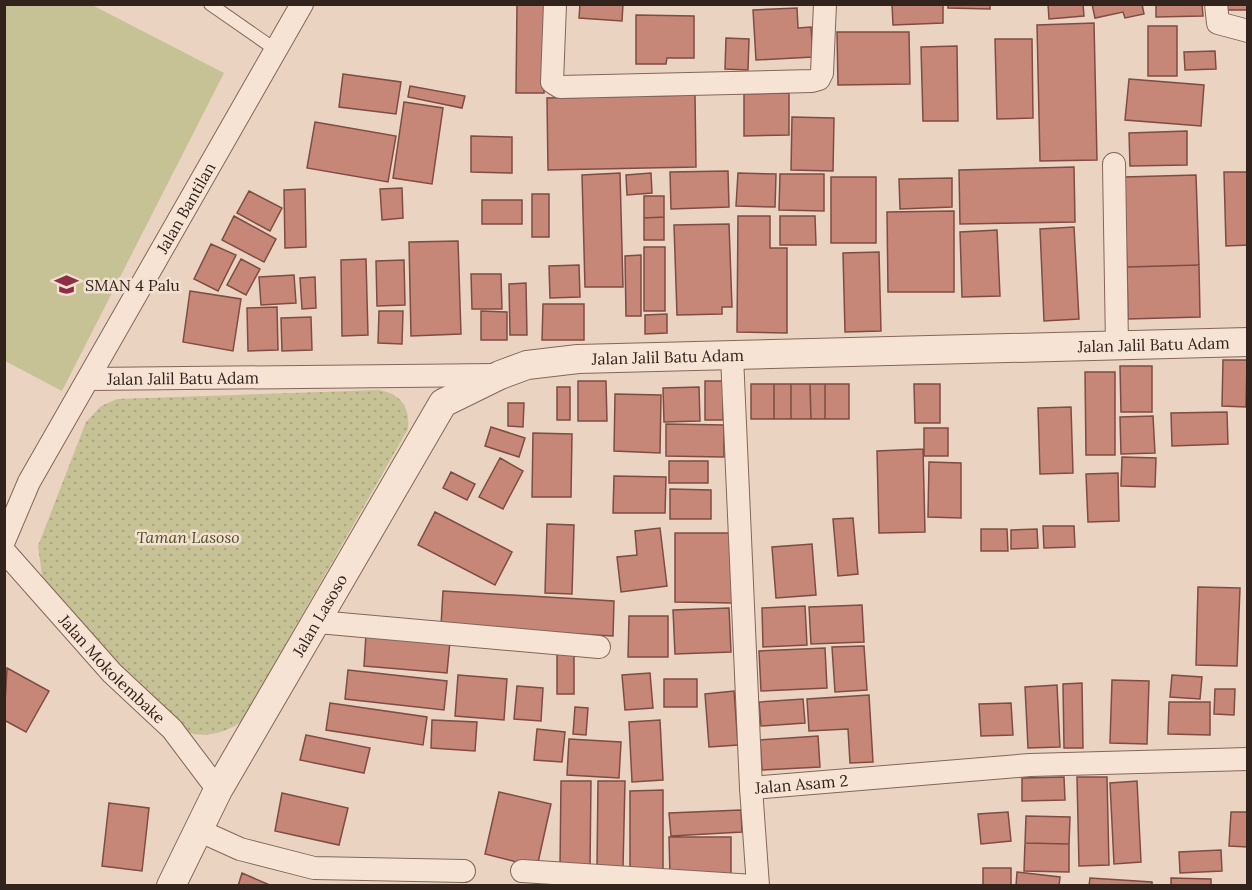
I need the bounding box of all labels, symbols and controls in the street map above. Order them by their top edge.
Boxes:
street label: Jalan Bantilan [151,158,220,258]
school or university icon: SMAN 4 Palu [54,272,80,298]
place label: SMAN 4 Palu [85,275,180,295]
street label: Jalan Jalil Batu Adam [1076,332,1230,356]
street label: Jalan Jalil Batu Adam [590,345,744,369]
street label: Jalan Jalil Batu Adam [106,367,259,389]
park label: Taman Lasoso [136,527,240,547]
street label: Jalan Lasoso [287,570,351,661]
street label: Jalan Mokolembake [54,609,170,728]
street label: Jalan Asam 2 [753,770,849,798]

